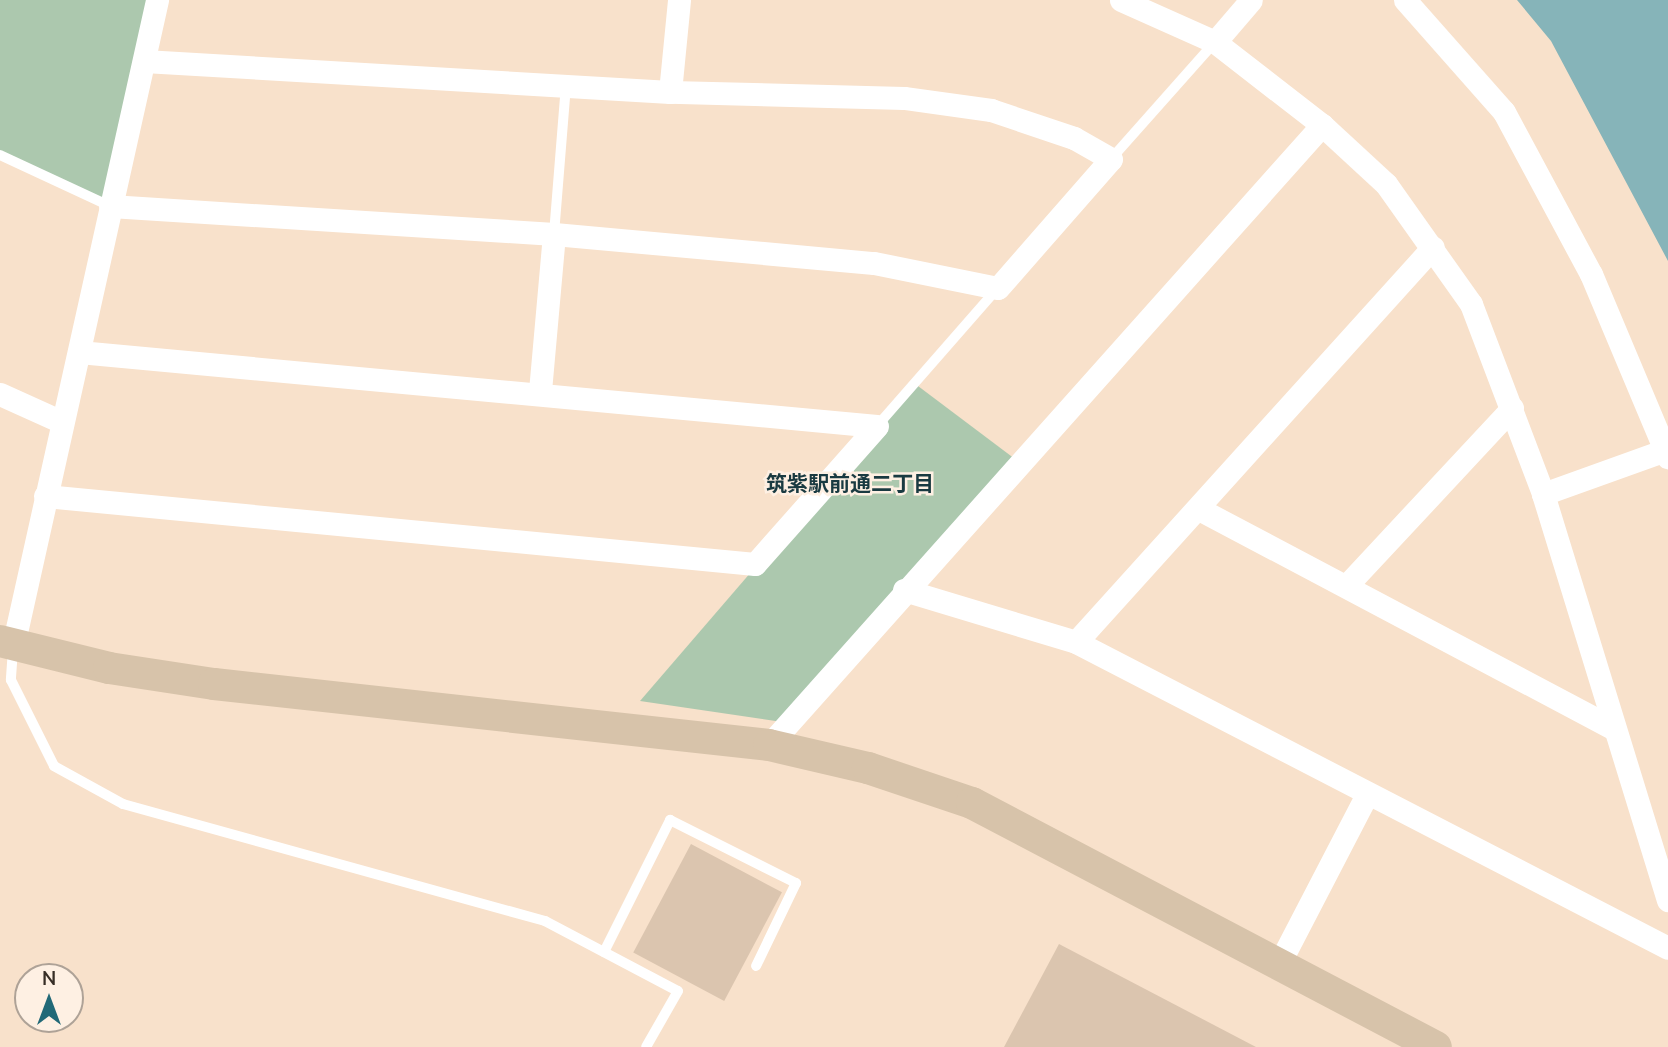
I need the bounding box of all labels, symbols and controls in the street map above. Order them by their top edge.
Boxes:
district label: 筑紫駅前通二丁目 [766,471,934,497]
north arrow [14,963,84,1033]
text: N [42,966,56,992]

